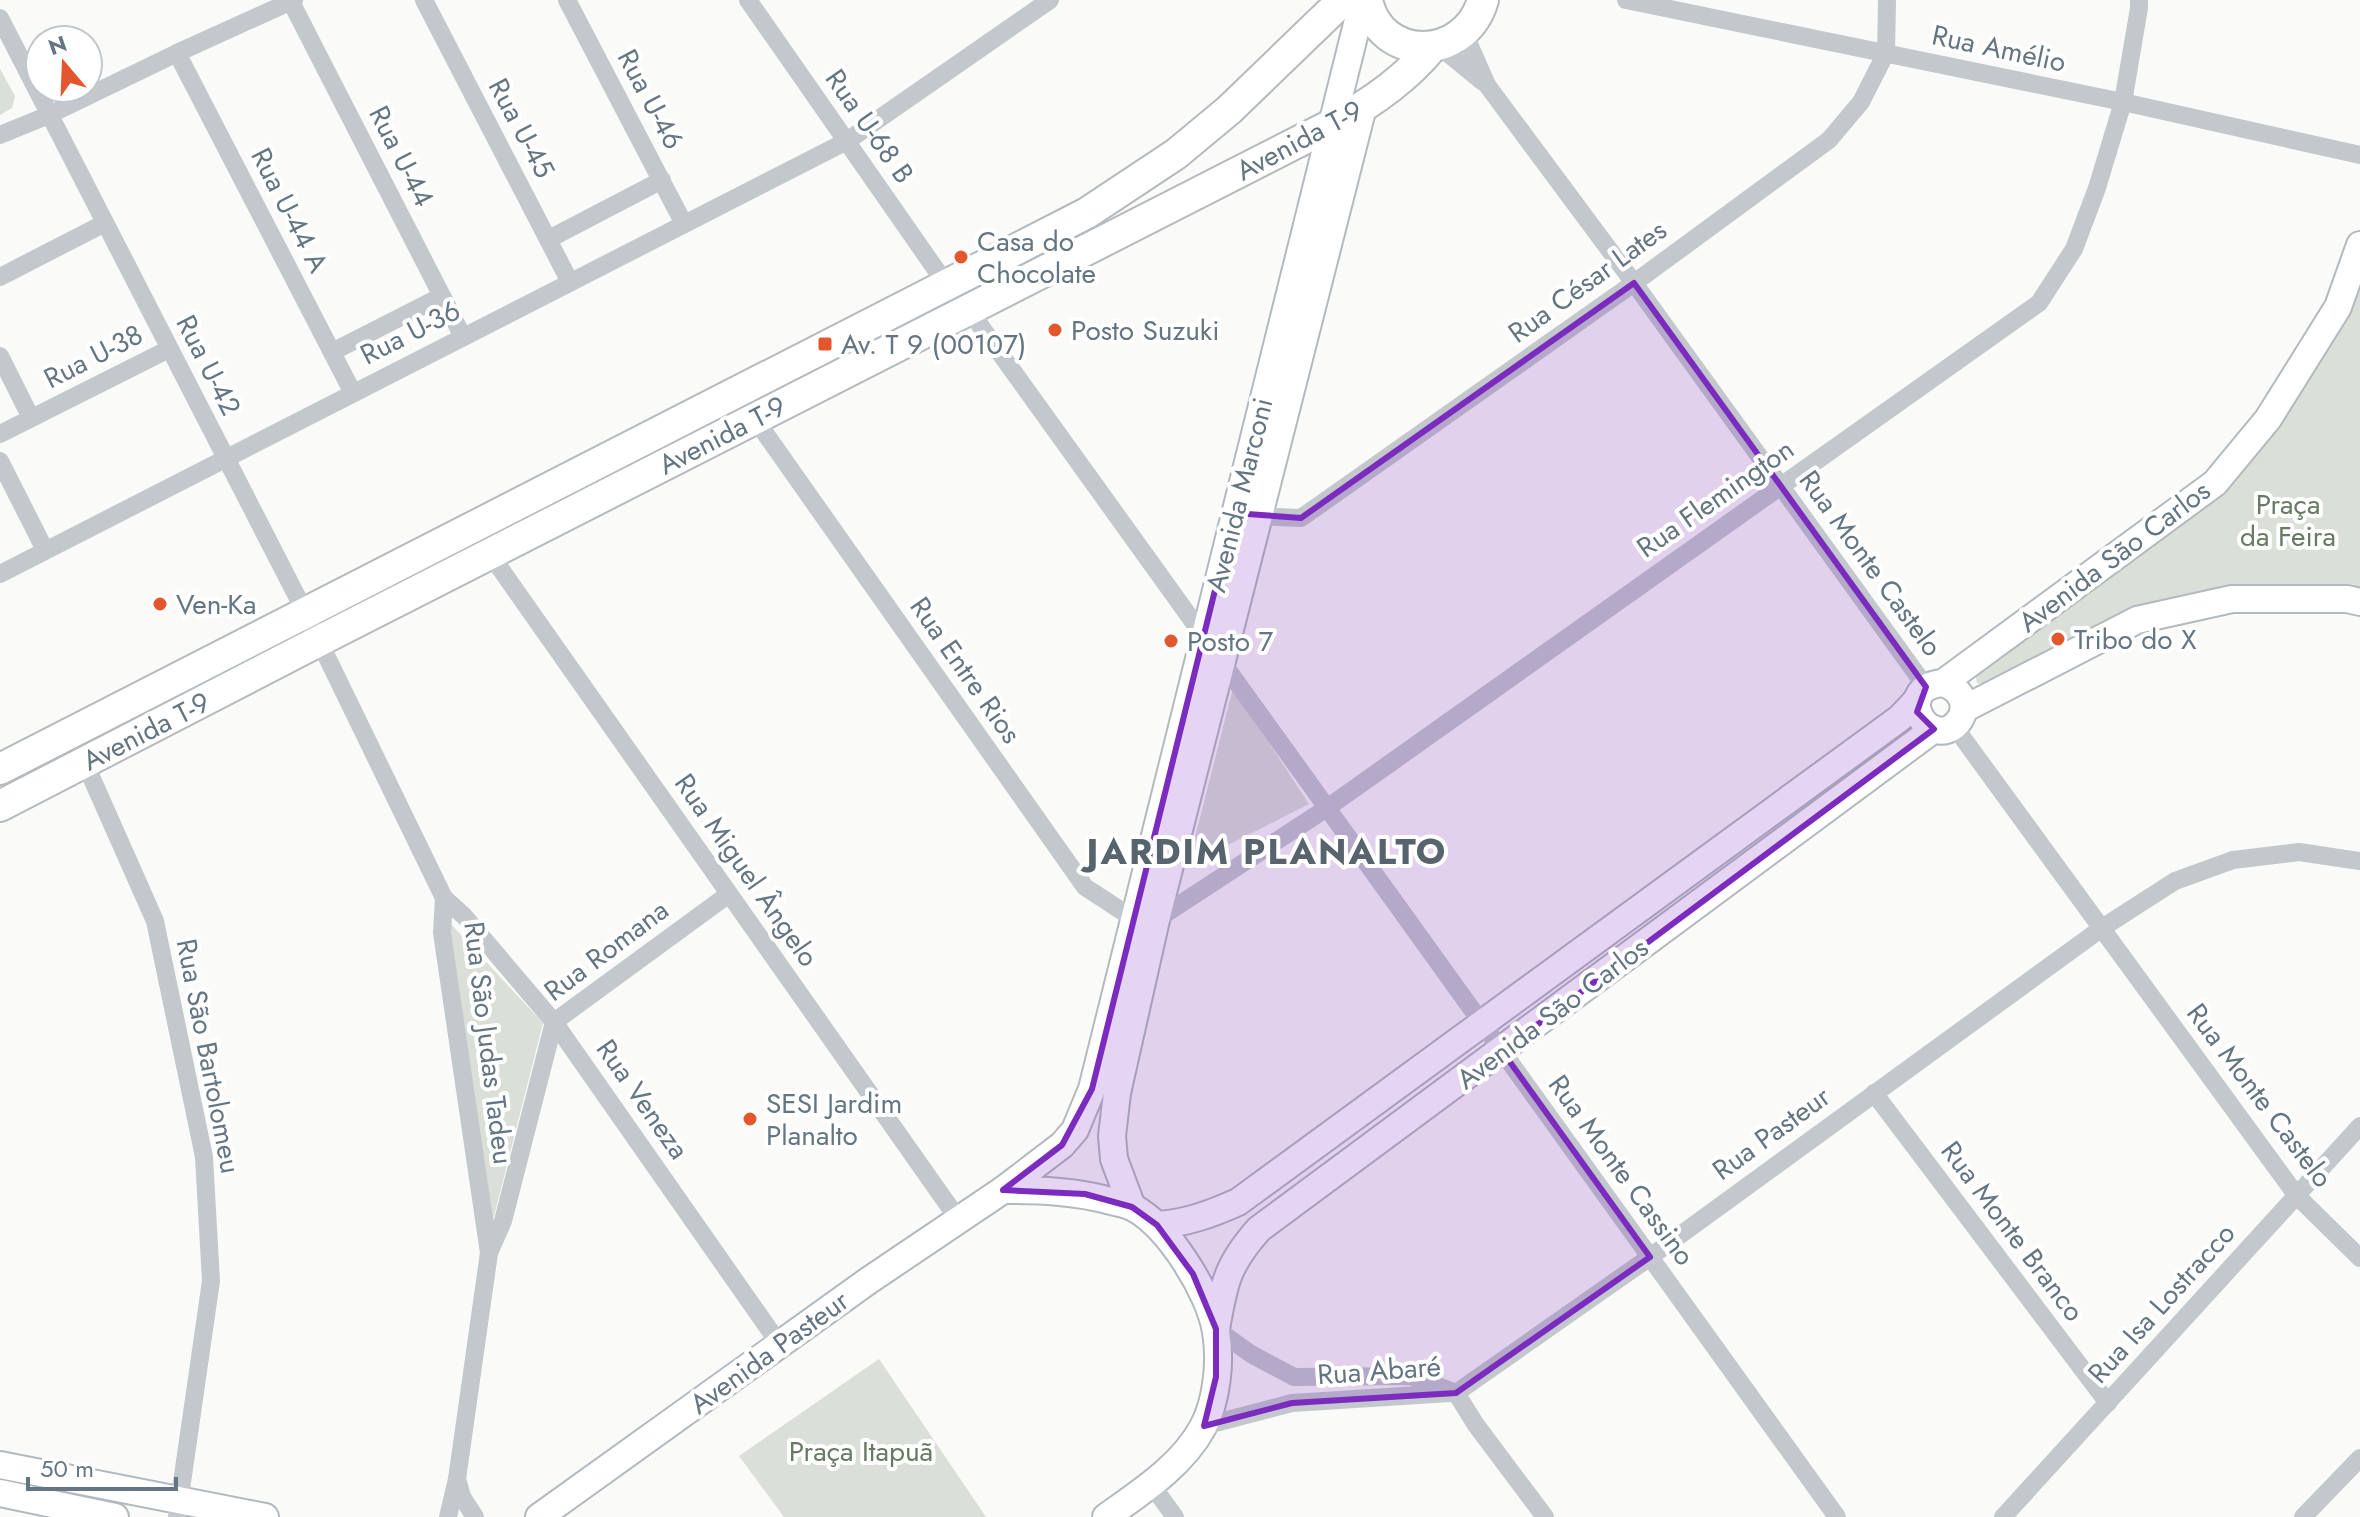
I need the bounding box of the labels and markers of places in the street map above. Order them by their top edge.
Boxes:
place label: Casa do Chocolate [977,221,1096,294]
marker: Casa do Chocolate [952,248,970,266]
place label: Posto Suzuki [1071,310,1219,351]
marker: Posto Suzuki [1046,321,1064,339]
place label: Av. T 9 (00107) [841,324,1027,365]
marker: Av. T 9 (00107) [816,335,834,353]
place label: Ven-Ka [176,584,257,625]
marker: Ven-Ka [151,595,169,613]
place label: Tribo do X [2074,619,2197,660]
place label: Posto 7 [1187,621,1273,662]
marker: Tribo do X [2049,630,2067,648]
marker: Posto 7 [1162,632,1180,650]
place label: SESI Jardim Planalto [766,1083,902,1156]
marker: SESI Jardim Planalto [741,1110,759,1128]

